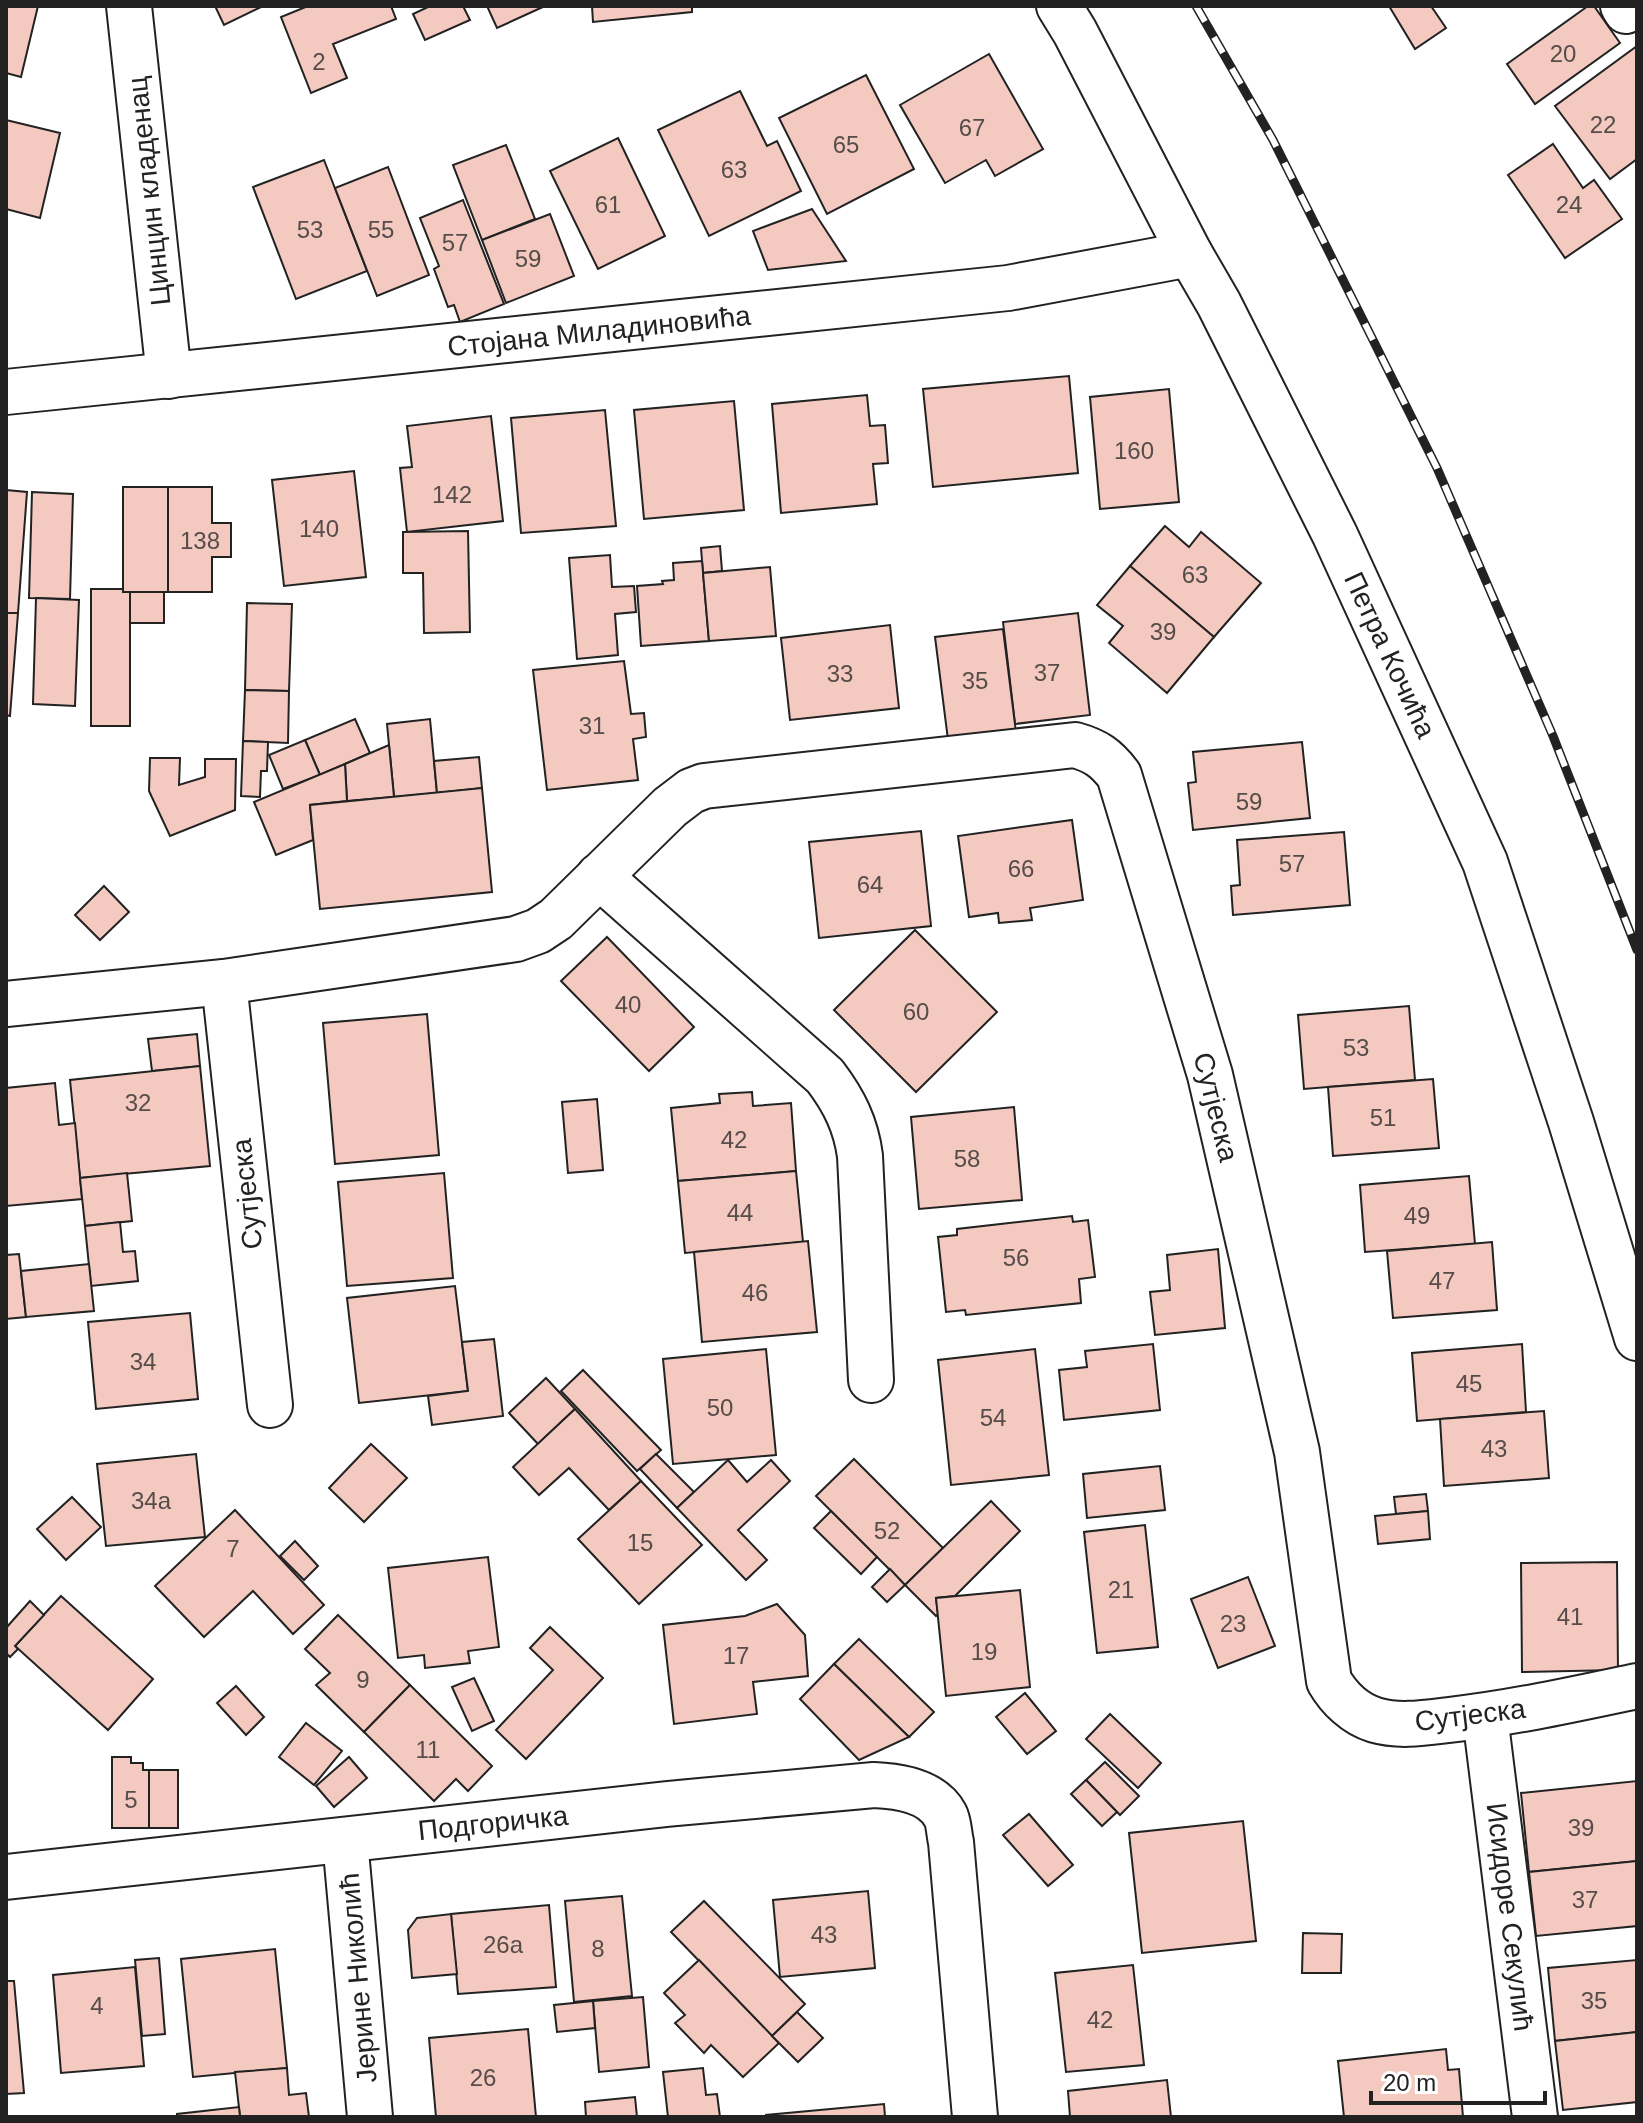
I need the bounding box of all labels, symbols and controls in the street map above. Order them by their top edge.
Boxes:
house number: 20 [1550,40,1576,67]
house number: 2 [312,48,326,75]
street label: Цинцин кладенац [122,75,176,307]
house number: 22 [1590,111,1616,138]
house number: 67 [959,114,985,141]
house number: 65 [833,131,859,158]
house number: 63 [721,156,747,183]
house number: 61 [595,191,621,218]
house number: 24 [1556,191,1582,218]
house number: 53 [297,216,323,243]
house number: 55 [368,216,394,243]
house number: 57 [442,229,468,256]
house number: 59 [515,245,541,272]
street label: Стојана Миладиновића [446,300,752,362]
house number: 160 [1114,437,1154,464]
house number: 142 [432,481,472,508]
house number: 140 [299,515,339,542]
house number: 138 [180,527,220,554]
house number: 63 [1182,561,1208,588]
street label: Петра Кочића [1338,567,1442,743]
house number: 39 [1150,618,1176,645]
house number: 37 [1034,659,1060,686]
house number: 33 [827,660,853,687]
house number: 35 [962,667,988,694]
house number: 31 [579,712,605,739]
house number: 59 [1236,788,1262,815]
house number: 57 [1279,850,1305,877]
house number: 66 [1008,855,1034,882]
house number: 64 [857,871,883,898]
house number: 40 [615,991,641,1018]
house number: 60 [903,998,929,1025]
house number: 53 [1343,1034,1369,1061]
street label: Сутјеска [1187,1049,1245,1165]
house number: 32 [125,1089,151,1116]
house number: 51 [1370,1104,1396,1131]
house number: 42 [721,1126,747,1153]
street label: Сутјеска [226,1137,268,1251]
house number: 58 [954,1145,980,1172]
house number: 44 [727,1199,753,1226]
house number: 49 [1404,1202,1430,1229]
house number: 56 [1003,1244,1029,1271]
house number: 47 [1429,1267,1455,1294]
house number: 46 [742,1279,768,1306]
house number: 34 [130,1348,156,1375]
house number: 45 [1456,1370,1482,1397]
house number: 50 [707,1394,733,1421]
house number: 54 [980,1404,1006,1431]
house number: 43 [1481,1435,1507,1462]
house number: 34a [131,1487,172,1514]
house number: 52 [874,1517,900,1544]
house number: 15 [627,1529,653,1556]
house number: 7 [226,1535,240,1562]
house number: 21 [1108,1576,1134,1603]
house number: 41 [1557,1603,1583,1630]
house number: 23 [1220,1610,1246,1637]
house number: 19 [971,1638,997,1665]
house number: 17 [723,1642,749,1669]
house number: 9 [356,1666,370,1693]
street label: Сутјеска [1413,1693,1528,1737]
house number: 11 [416,1736,440,1763]
house number: 5 [124,1786,138,1813]
street label: Подгоричка [416,1800,570,1846]
street label: Исидоре Секулић [1481,1801,1539,2033]
house number: 39 [1568,1814,1594,1841]
street label: Јерине Николић [333,1872,383,2084]
house number: 37 [1572,1886,1598,1913]
house number: 43 [811,1921,837,1948]
house number: 26a [483,1931,524,1958]
house number: 8 [591,1935,605,1962]
house number: 35 [1581,1987,1607,2014]
house number: 4 [90,1992,104,2019]
house number: 42 [1087,2006,1113,2033]
scale bar [1371,2055,1545,2105]
house number: 26 [470,2064,496,2091]
text: 20 m [1383,2069,1436,2096]

